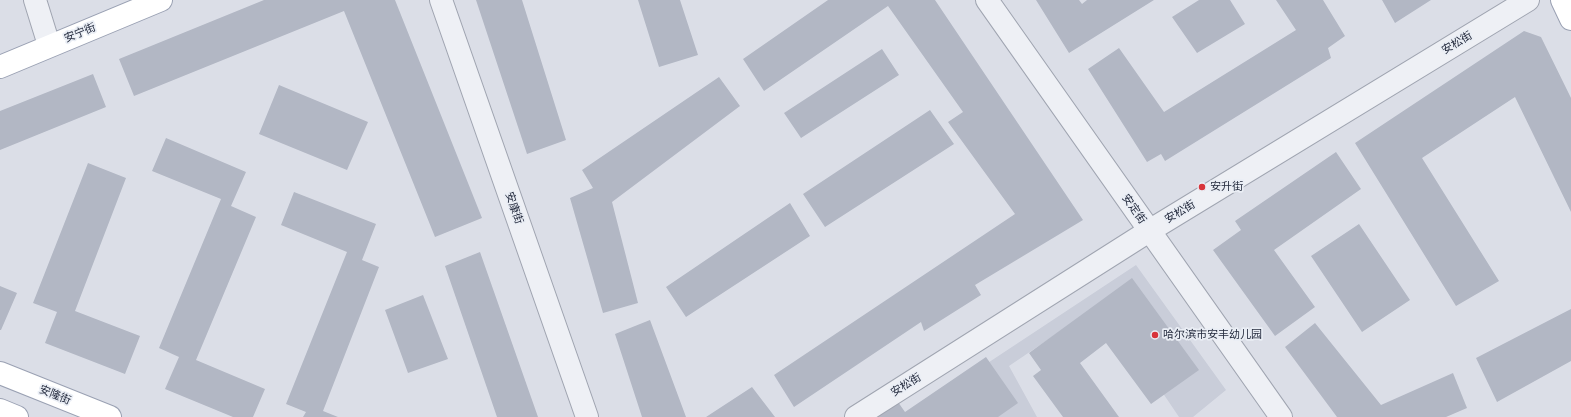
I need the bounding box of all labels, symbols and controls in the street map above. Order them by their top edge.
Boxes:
street label: 安宁街 [62,21,98,45]
street label: 安松街 [1439,29,1475,57]
place label: 安升街 [1210,180,1243,194]
marker: 安升街 [1197,182,1207,192]
street label: 安康街 [502,190,526,226]
street label: 安定街 [1119,192,1149,226]
street label: 安松街 [1162,198,1198,226]
place label: 哈尔滨市安丰幼儿园 [1163,328,1262,342]
marker: 哈尔滨市安丰幼儿园 [1150,330,1160,340]
street label: 安松街 [889,371,923,399]
street label: 安隆街 [37,383,73,407]

